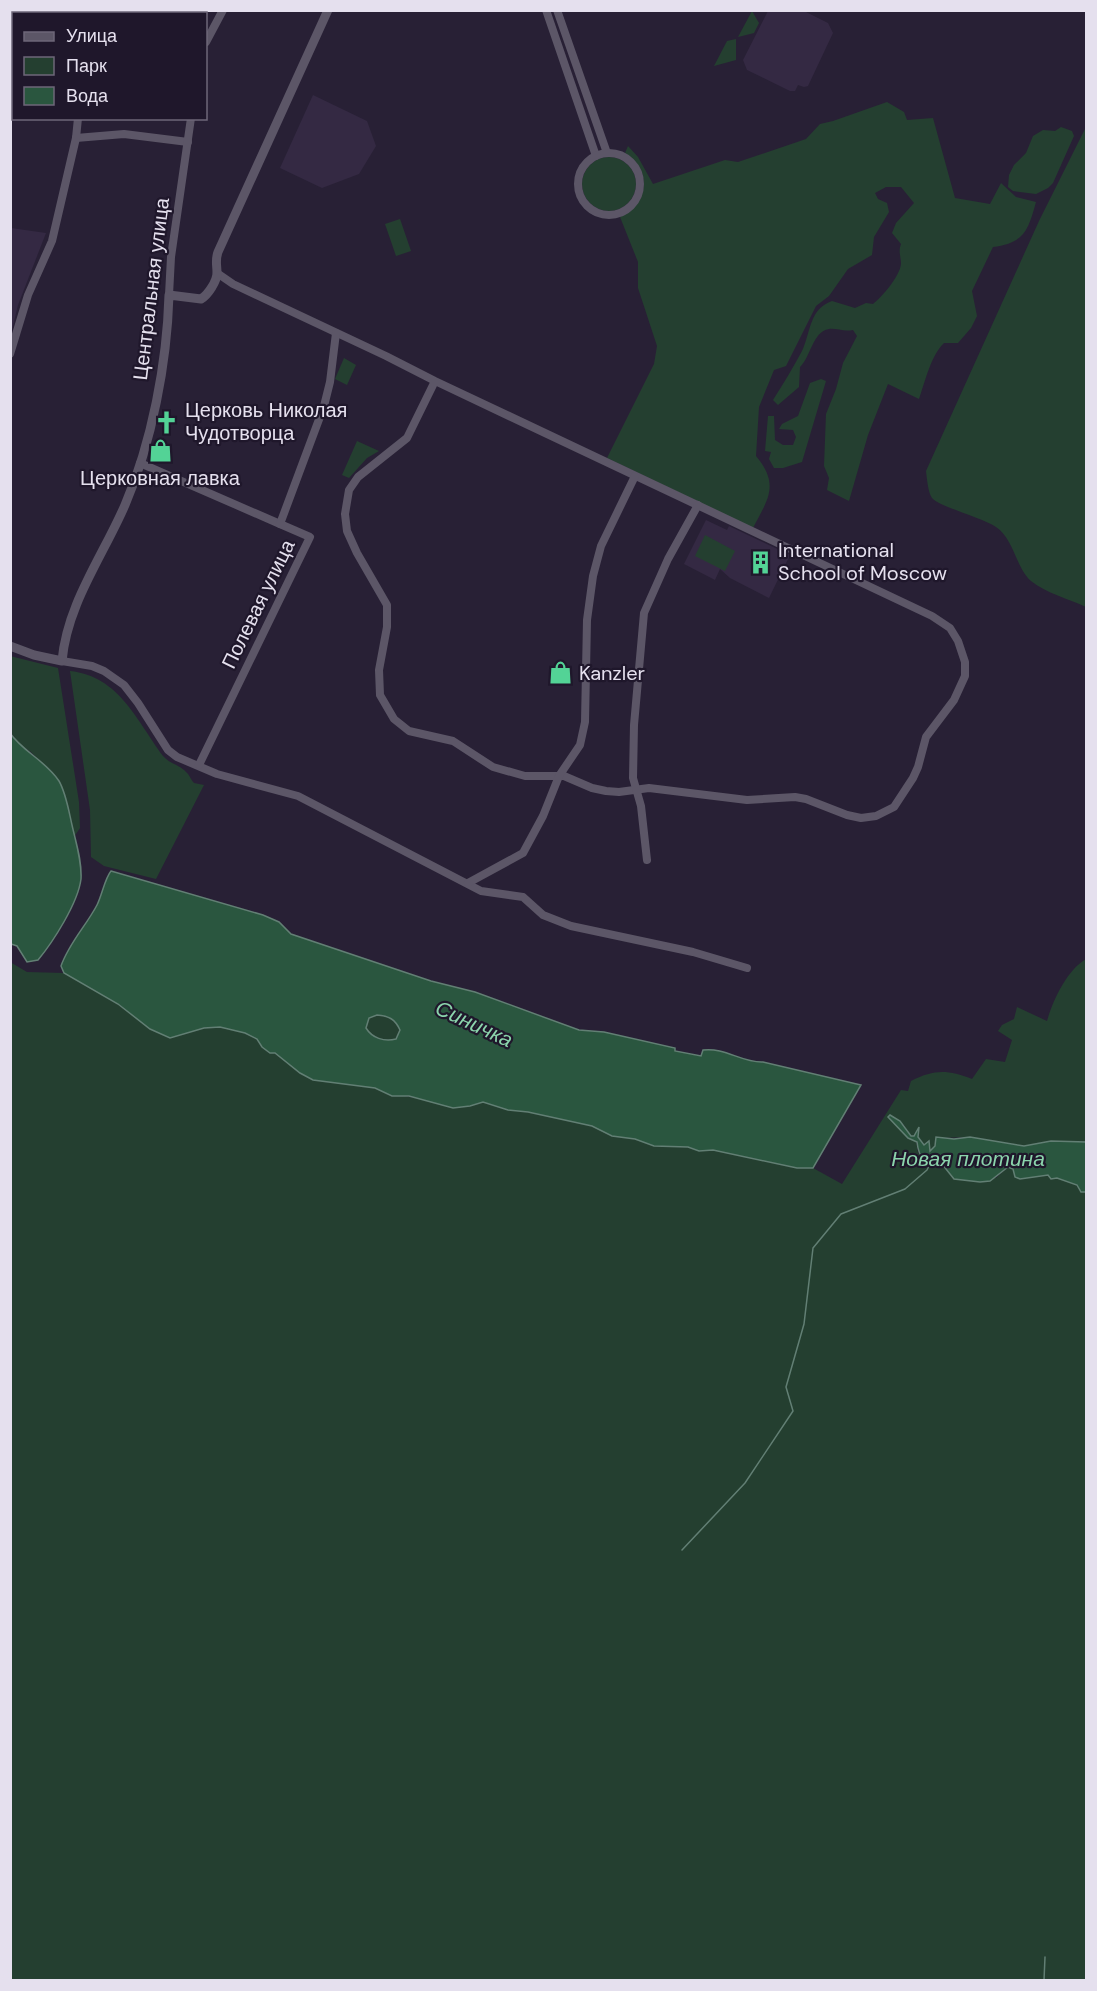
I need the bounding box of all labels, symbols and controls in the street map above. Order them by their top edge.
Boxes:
legend [12,12,207,120]
text: Улица [66,24,118,48]
text: Парк [66,54,107,78]
text: Вода [66,84,109,108]
street label: Центральная улица [127,195,175,382]
place label: Церковь Николая Чудотворца [185,397,347,446]
church icon: Церковь Николая Чудотворца [154,409,180,435]
shop icon: Церковная лавка [147,438,173,464]
place label: Церковная лавка [80,465,241,491]
street label: Полевая улица [216,534,301,673]
place label: International School of Moscow [778,537,947,586]
building icon: International School of Moscow [747,549,773,575]
shop icon: Kanzler [548,660,574,686]
place label: Kanzler [579,660,645,686]
water label: Синичка [431,994,517,1054]
water label: Новая плотина [891,1145,1045,1173]

